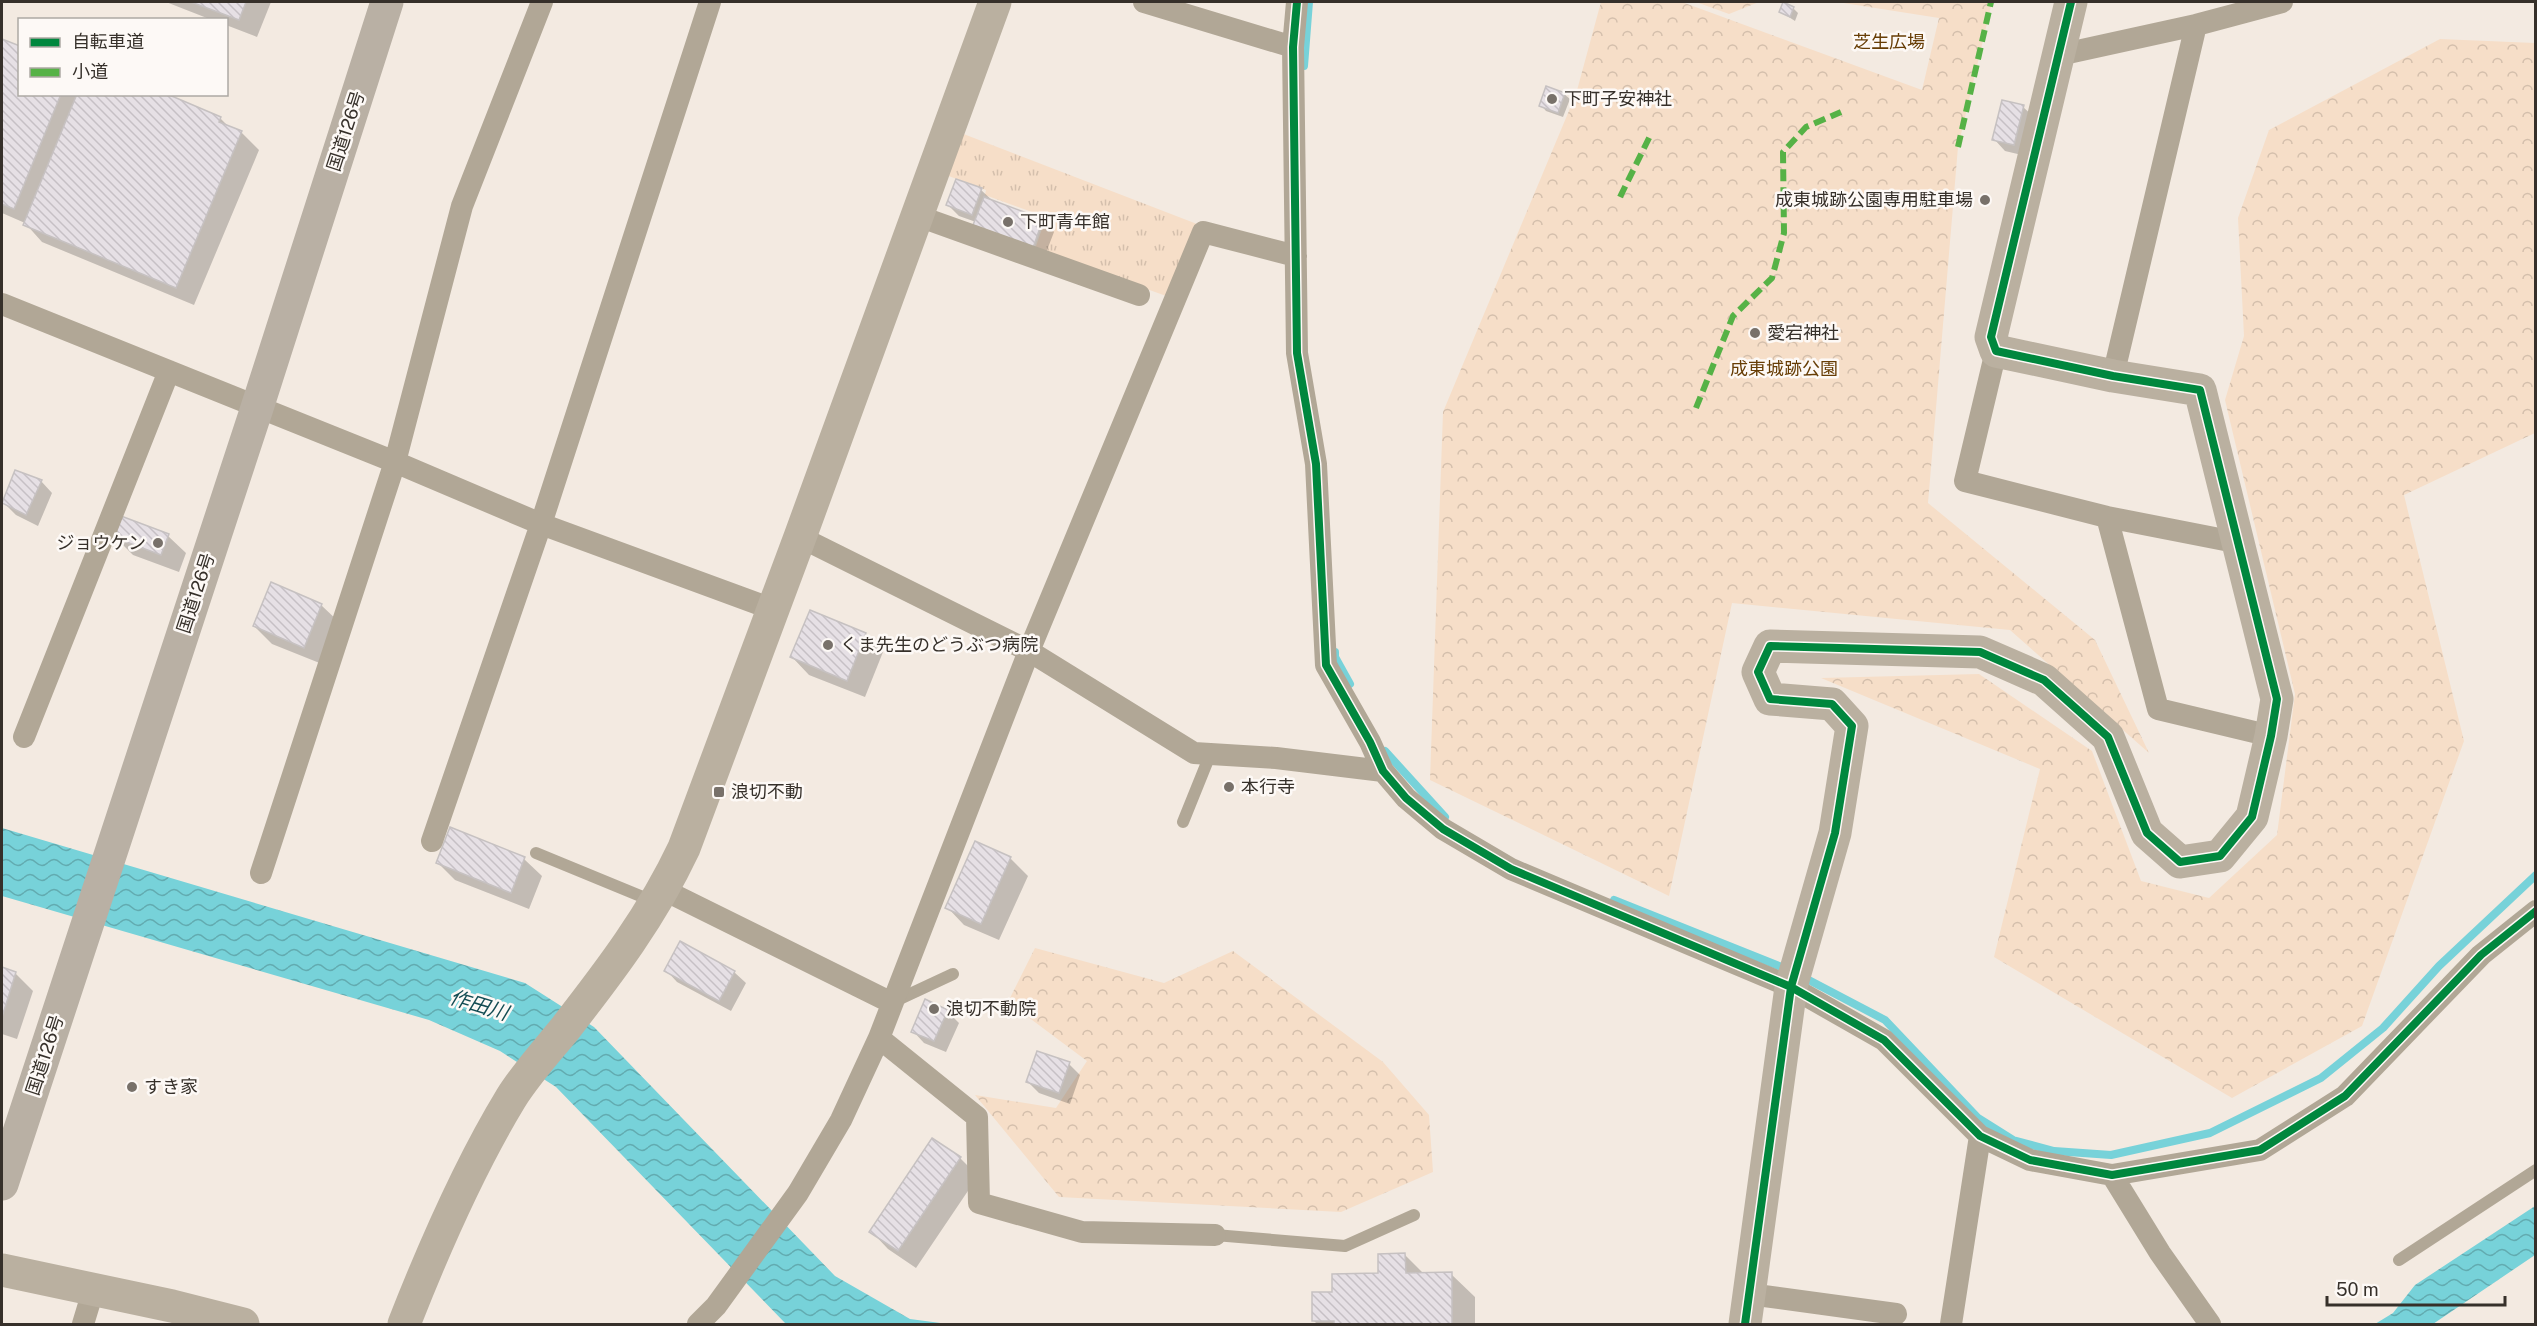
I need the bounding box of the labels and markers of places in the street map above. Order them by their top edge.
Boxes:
place label: 下町子安神社 [1564,88,1672,109]
marker: 下町子安神社 [1545,92,1559,106]
place label: 成東城跡公園専用駐車場 [1775,189,1973,210]
marker: 成東城跡公園専用駐車場 [1978,193,1992,207]
place label: 下町青年館 [1020,211,1110,232]
marker: 下町青年館 [1001,215,1015,229]
place label: 愛宕神社 [1767,322,1839,343]
marker: 愛宕神社 [1748,326,1762,340]
place label: ジョウケン [57,532,146,553]
marker: ジョウケン [151,536,165,550]
place label: くま先生のどうぶつ病院 [840,634,1038,655]
marker: くま先生のどうぶつ病院 [821,638,835,652]
place label: 本行寺 [1241,776,1295,797]
marker: 本行寺 [1222,780,1236,794]
place label: 浪切不動 [731,781,803,802]
marker: 浪切不動 [712,785,726,799]
place label: 浪切不動院 [946,998,1036,1019]
marker: 浪切不動院 [927,1002,941,1016]
place label: すき家 [144,1076,198,1097]
marker: すき家 [125,1080,139,1094]

